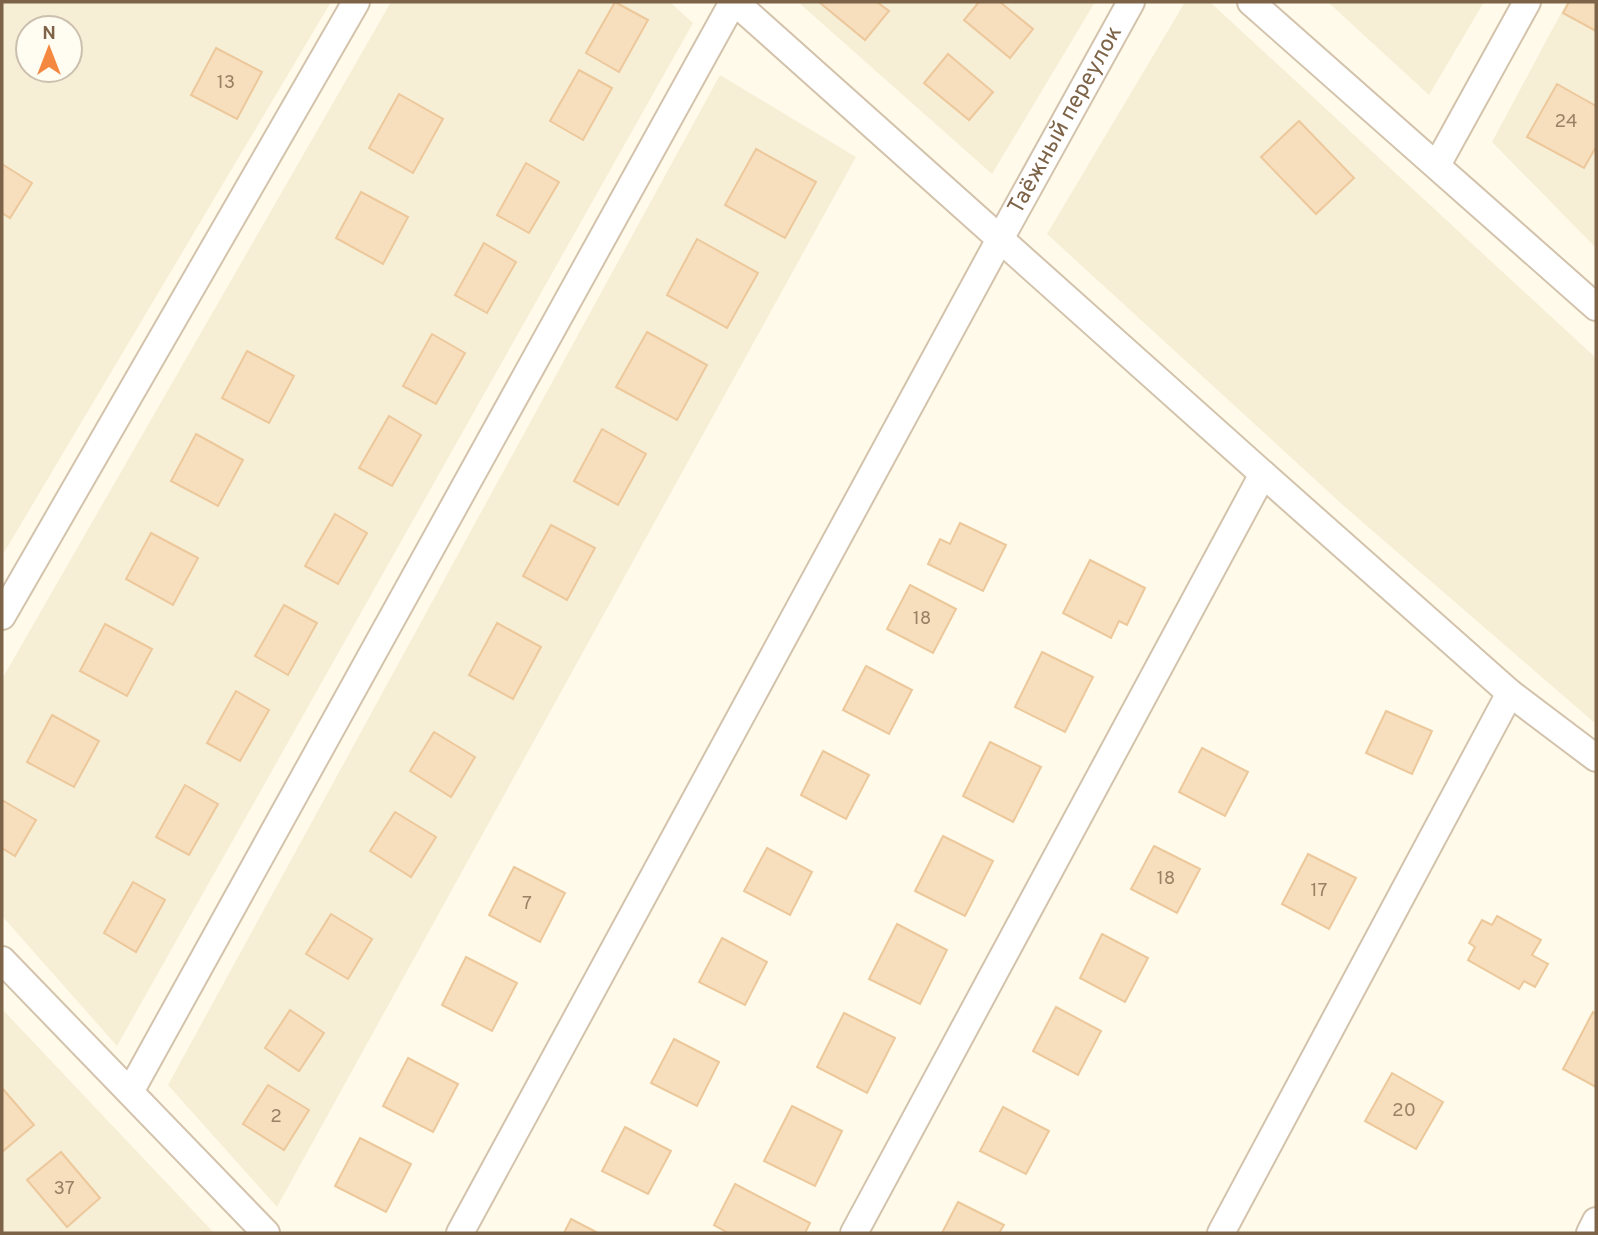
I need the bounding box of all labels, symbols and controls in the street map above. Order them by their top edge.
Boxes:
north arrow [14,14,84,84]
street label: Таёжный переулок [1002,21,1129,219]
text: N [42,22,56,46]
house number: 13 [217,71,235,95]
house number: 24 [1554,110,1578,134]
house number: 18 [913,607,931,631]
house number: 18 [1157,867,1175,891]
house number: 17 [1311,879,1328,903]
house number: 7 [522,892,532,916]
house number: 20 [1392,1099,1416,1123]
house number: 2 [270,1105,282,1129]
house number: 37 [53,1177,75,1201]

